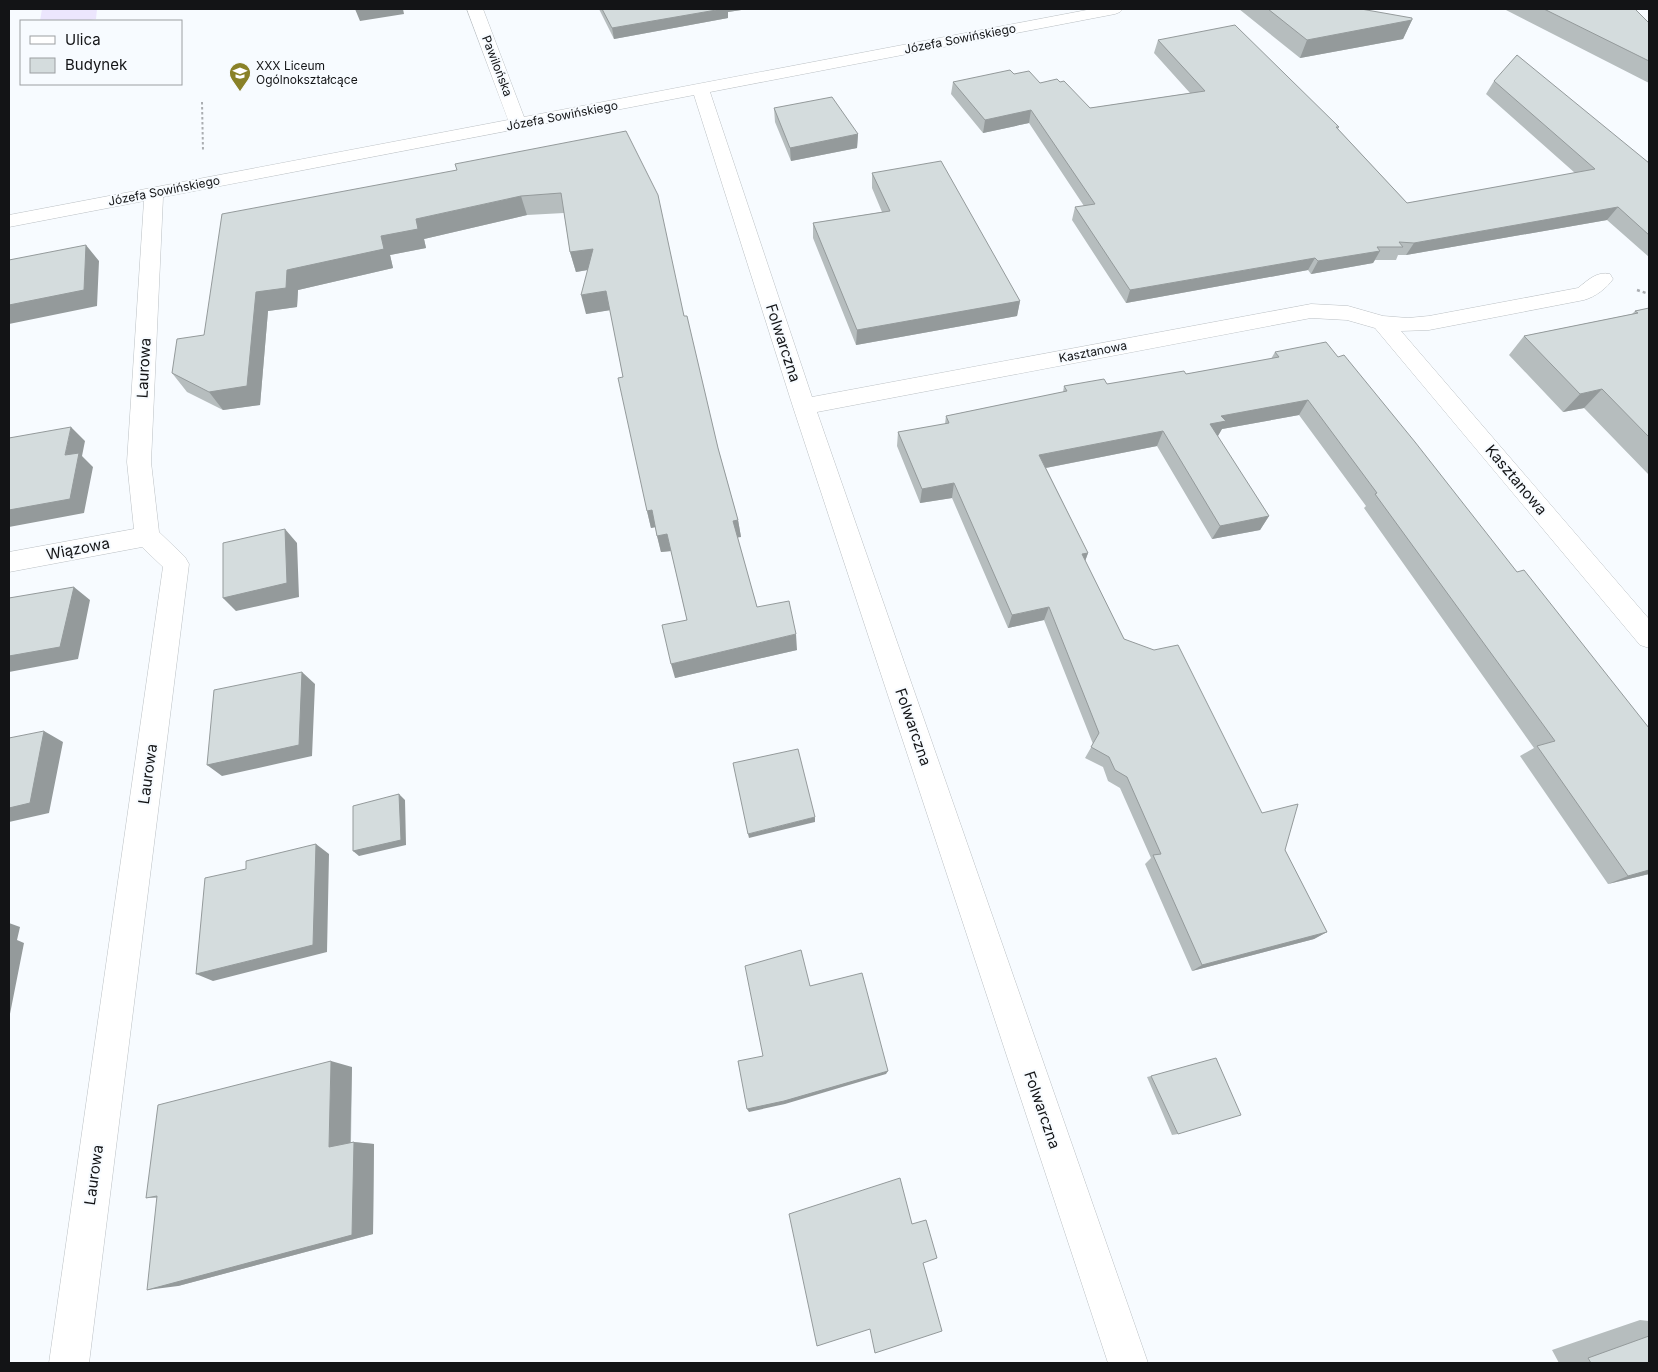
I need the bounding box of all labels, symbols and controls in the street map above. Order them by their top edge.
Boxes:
legend [20,20,182,85]
street label: Józefa Sowińskiego [903,20,1017,57]
text: Ulica [65,30,101,49]
street label: Pawilońska [479,33,516,98]
text: Budynek [65,55,128,74]
place label: XXX Liceum Ogólnokształcące [256,58,358,87]
school or university icon: XXX Liceum Ogólnokształcące [228,61,252,92]
street label: Józefa Sowińskiego [505,97,619,134]
street label: Józefa Sowińskiego [107,172,221,209]
street label: Folwarczna [762,301,805,384]
street label: Laurowa [132,337,155,399]
street label: Kasztanowa [1058,338,1128,365]
street label: Kasztanowa [1481,440,1551,519]
street label: Wiązowa [45,533,111,564]
street label: Folwarczna [891,685,936,768]
street label: Laurowa [134,743,161,805]
street label: Folwarczna [1020,1068,1065,1151]
street label: Laurowa [80,1144,107,1206]

